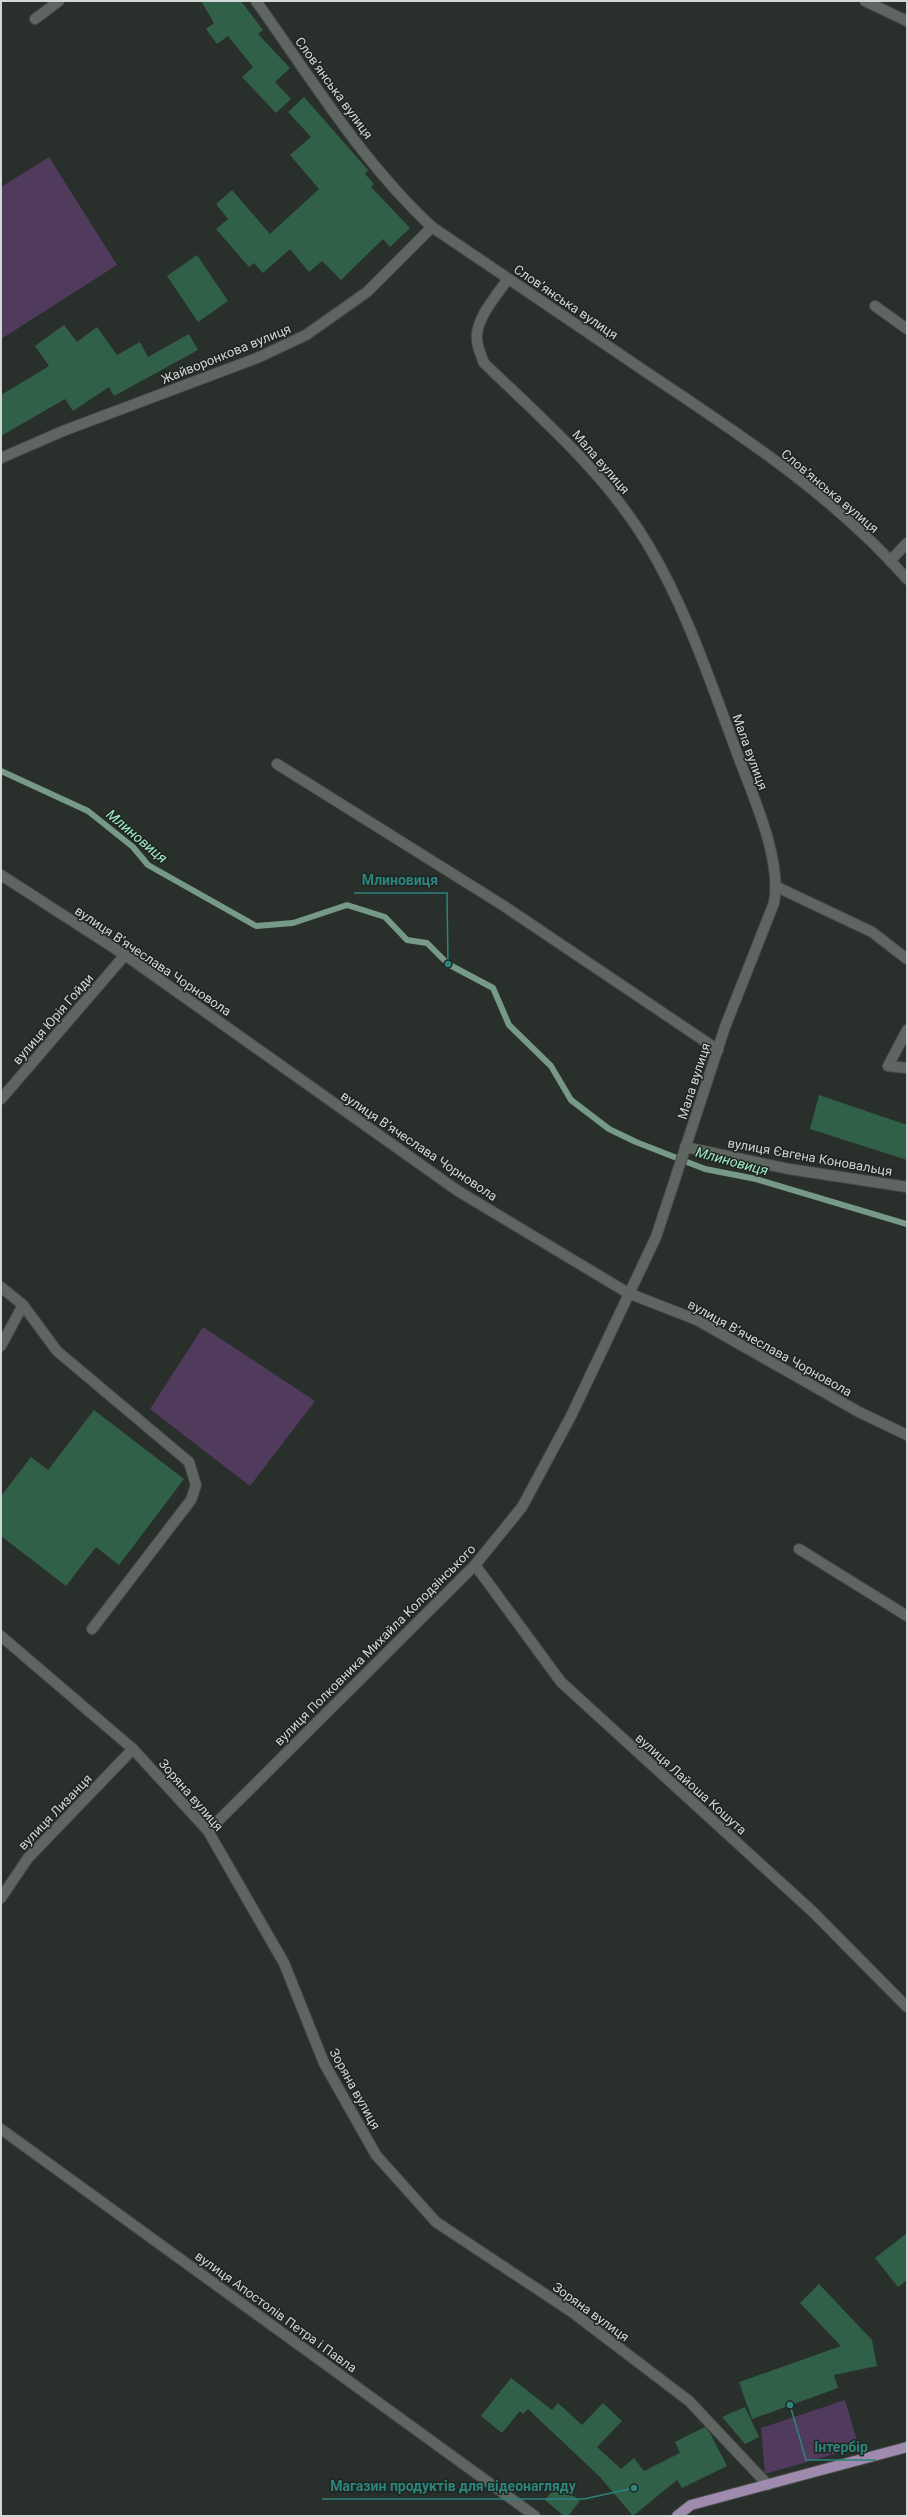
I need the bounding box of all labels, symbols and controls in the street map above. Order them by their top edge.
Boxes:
street label: Словʼянська вулиця [292,34,376,142]
street label: Словʼянська вулиця [511,262,621,342]
street label: Жайворонкова вулиця [159,321,293,387]
street label: Мала вулиця [569,427,633,497]
street label: Словʼянська вулиця [778,446,882,536]
street label: Мала вулиця [729,712,771,792]
water label: Млиновиця [103,806,171,866]
callout: Млиновиця [354,867,447,893]
text: Млиновиця [362,872,438,888]
street label: вулиця Вʼячеслава Чорновола [72,903,234,1019]
street label: вулиця Юрія Гойди [10,971,96,1067]
street label: Мала вулиця [675,1041,713,1121]
street label: вулиця Вʼячеслава Чорновола [338,1088,500,1204]
street label: вулиця Євгена Коновальця [726,1135,894,1179]
water label: Млиновиця [694,1144,770,1178]
street label: вулиця Вʼячеслава Чорновола [685,1297,855,1399]
street label: вулиця Полковника Михайла Колодзінського [271,1541,479,1749]
street label: вулиця Лайоша Кошута [633,1730,749,1838]
street label: Зоряна вулиця [156,1756,226,1834]
street label: вулиця Лизанця [15,1771,95,1853]
street label: Зоряна вулиця [326,2046,384,2132]
street label: вулиця Апостолів Петра і Павла [192,2248,360,2376]
street label: Зоряна вулиця [550,2279,632,2345]
callout: Інтербір [806,2434,876,2460]
text: Інтербір [814,2439,868,2455]
callout: Магазин продуктів для відеонагляду [322,2473,584,2499]
text: Магазин продуктів для відеонагляду [330,2478,577,2494]

